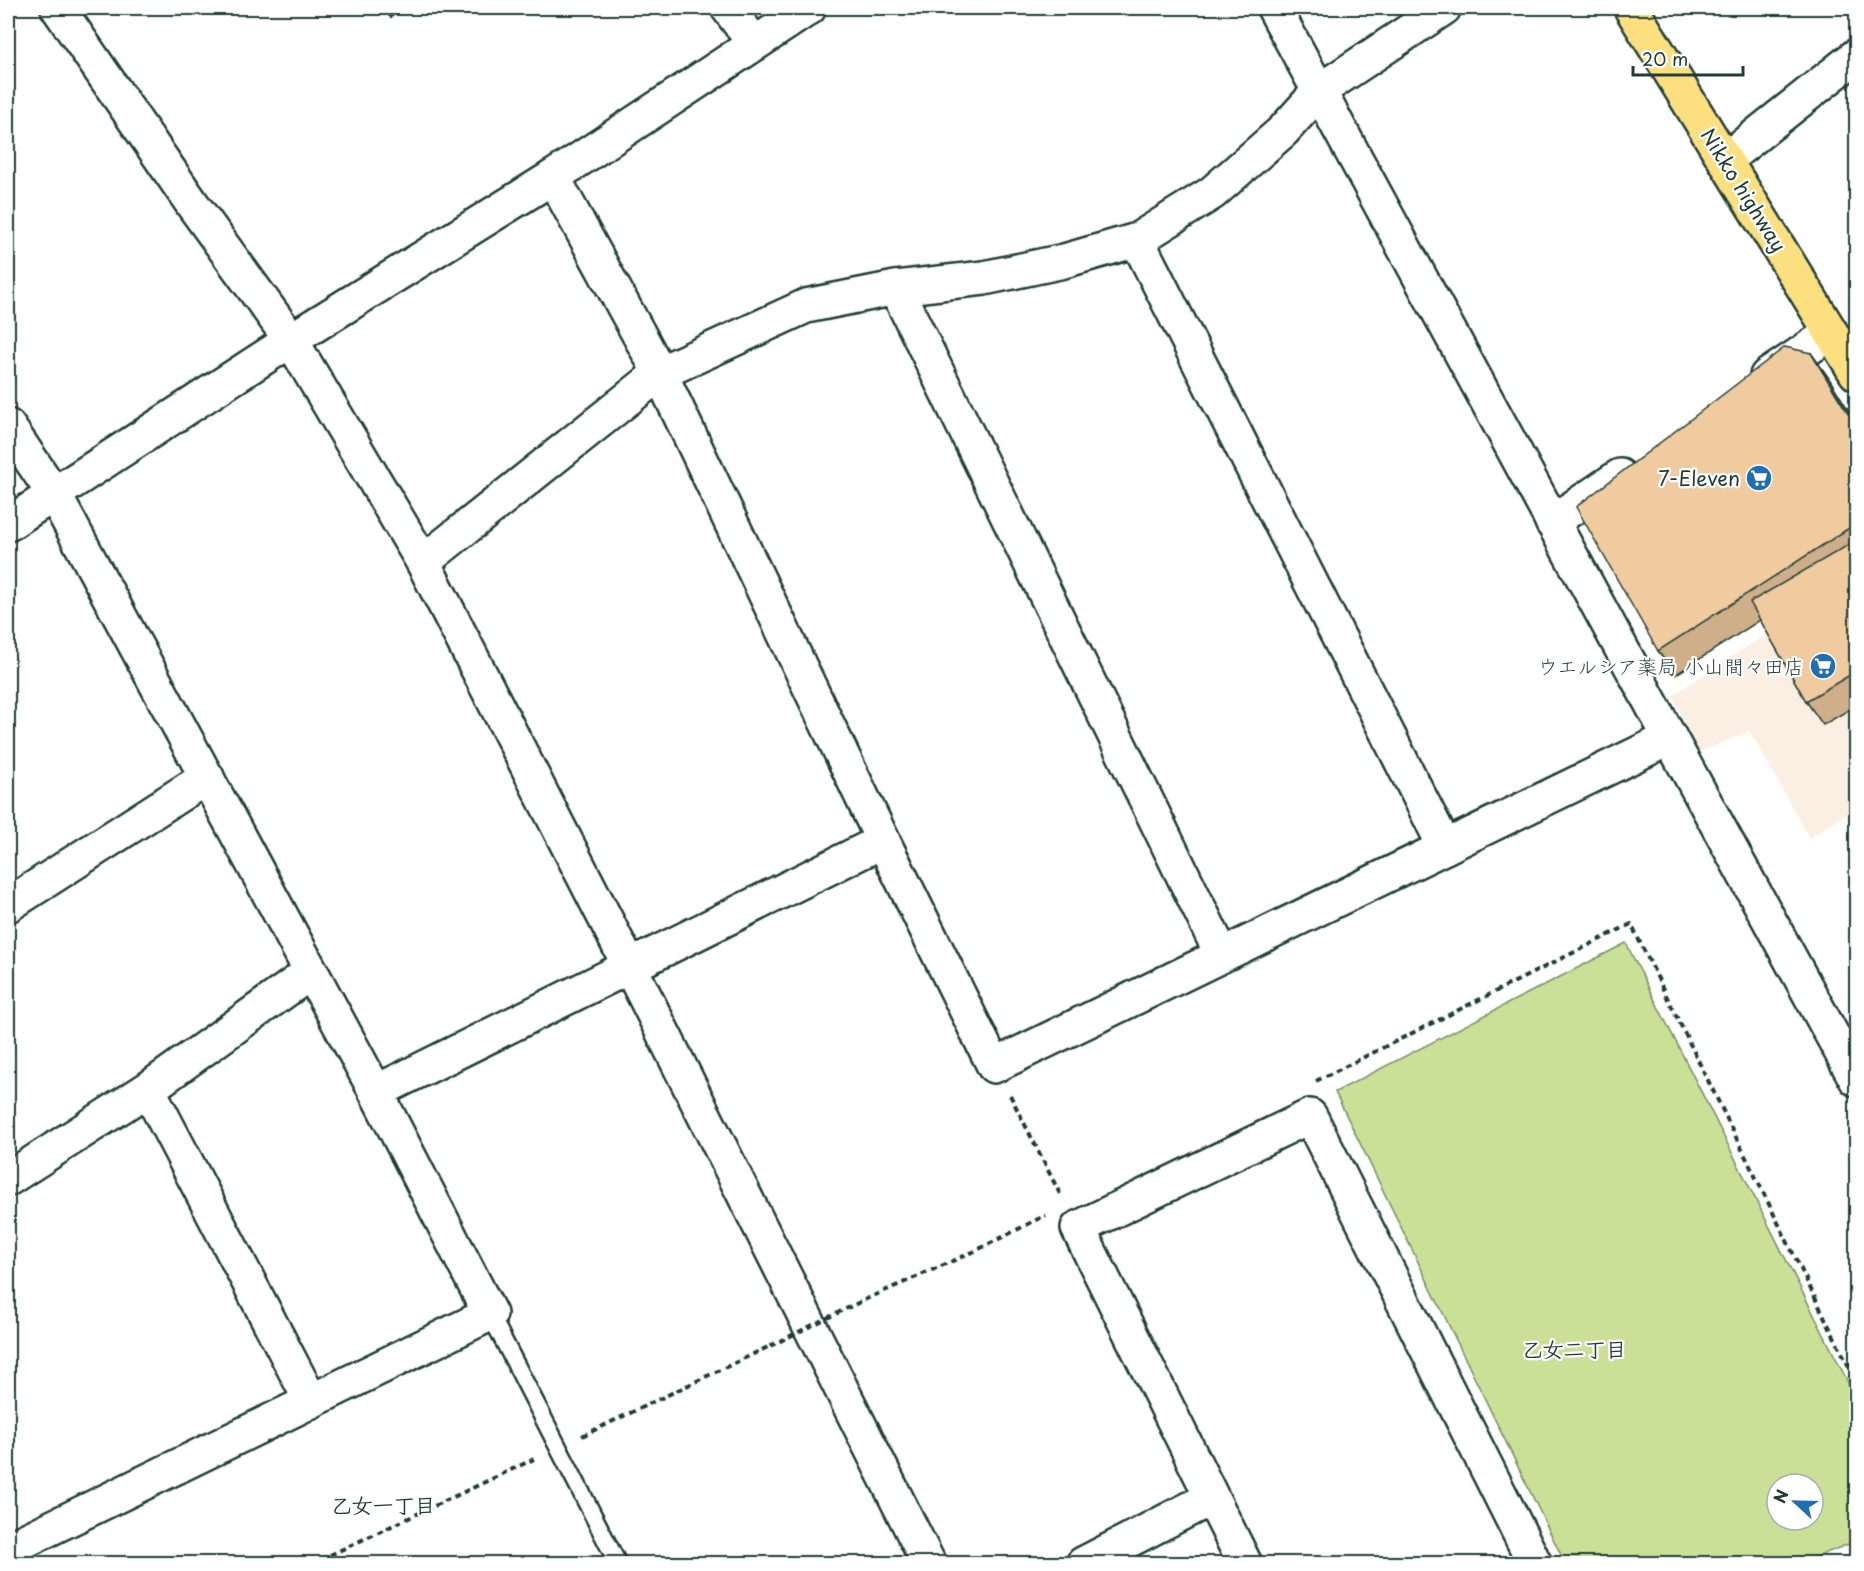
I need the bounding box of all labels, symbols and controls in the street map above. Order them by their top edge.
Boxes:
scale bar [1633,39,1742,77]
text: 20 m [1642,45,1688,72]
street label: Nikko highway [1694,122,1794,258]
place label: 7-Eleven [1658,463,1740,493]
supermarket icon: 7-Eleven [1744,463,1774,493]
place label: ウエルシア薬局 小山間々田店 [1538,651,1804,681]
supermarket icon: ウエルシア薬局 小山間々田店 [1808,651,1838,681]
district label: 乙女二丁目 [1522,1332,1627,1364]
north arrow [1765,1472,1825,1532]
text: N [1767,1486,1794,1506]
district label: 乙女一丁目 [331,1488,436,1520]

